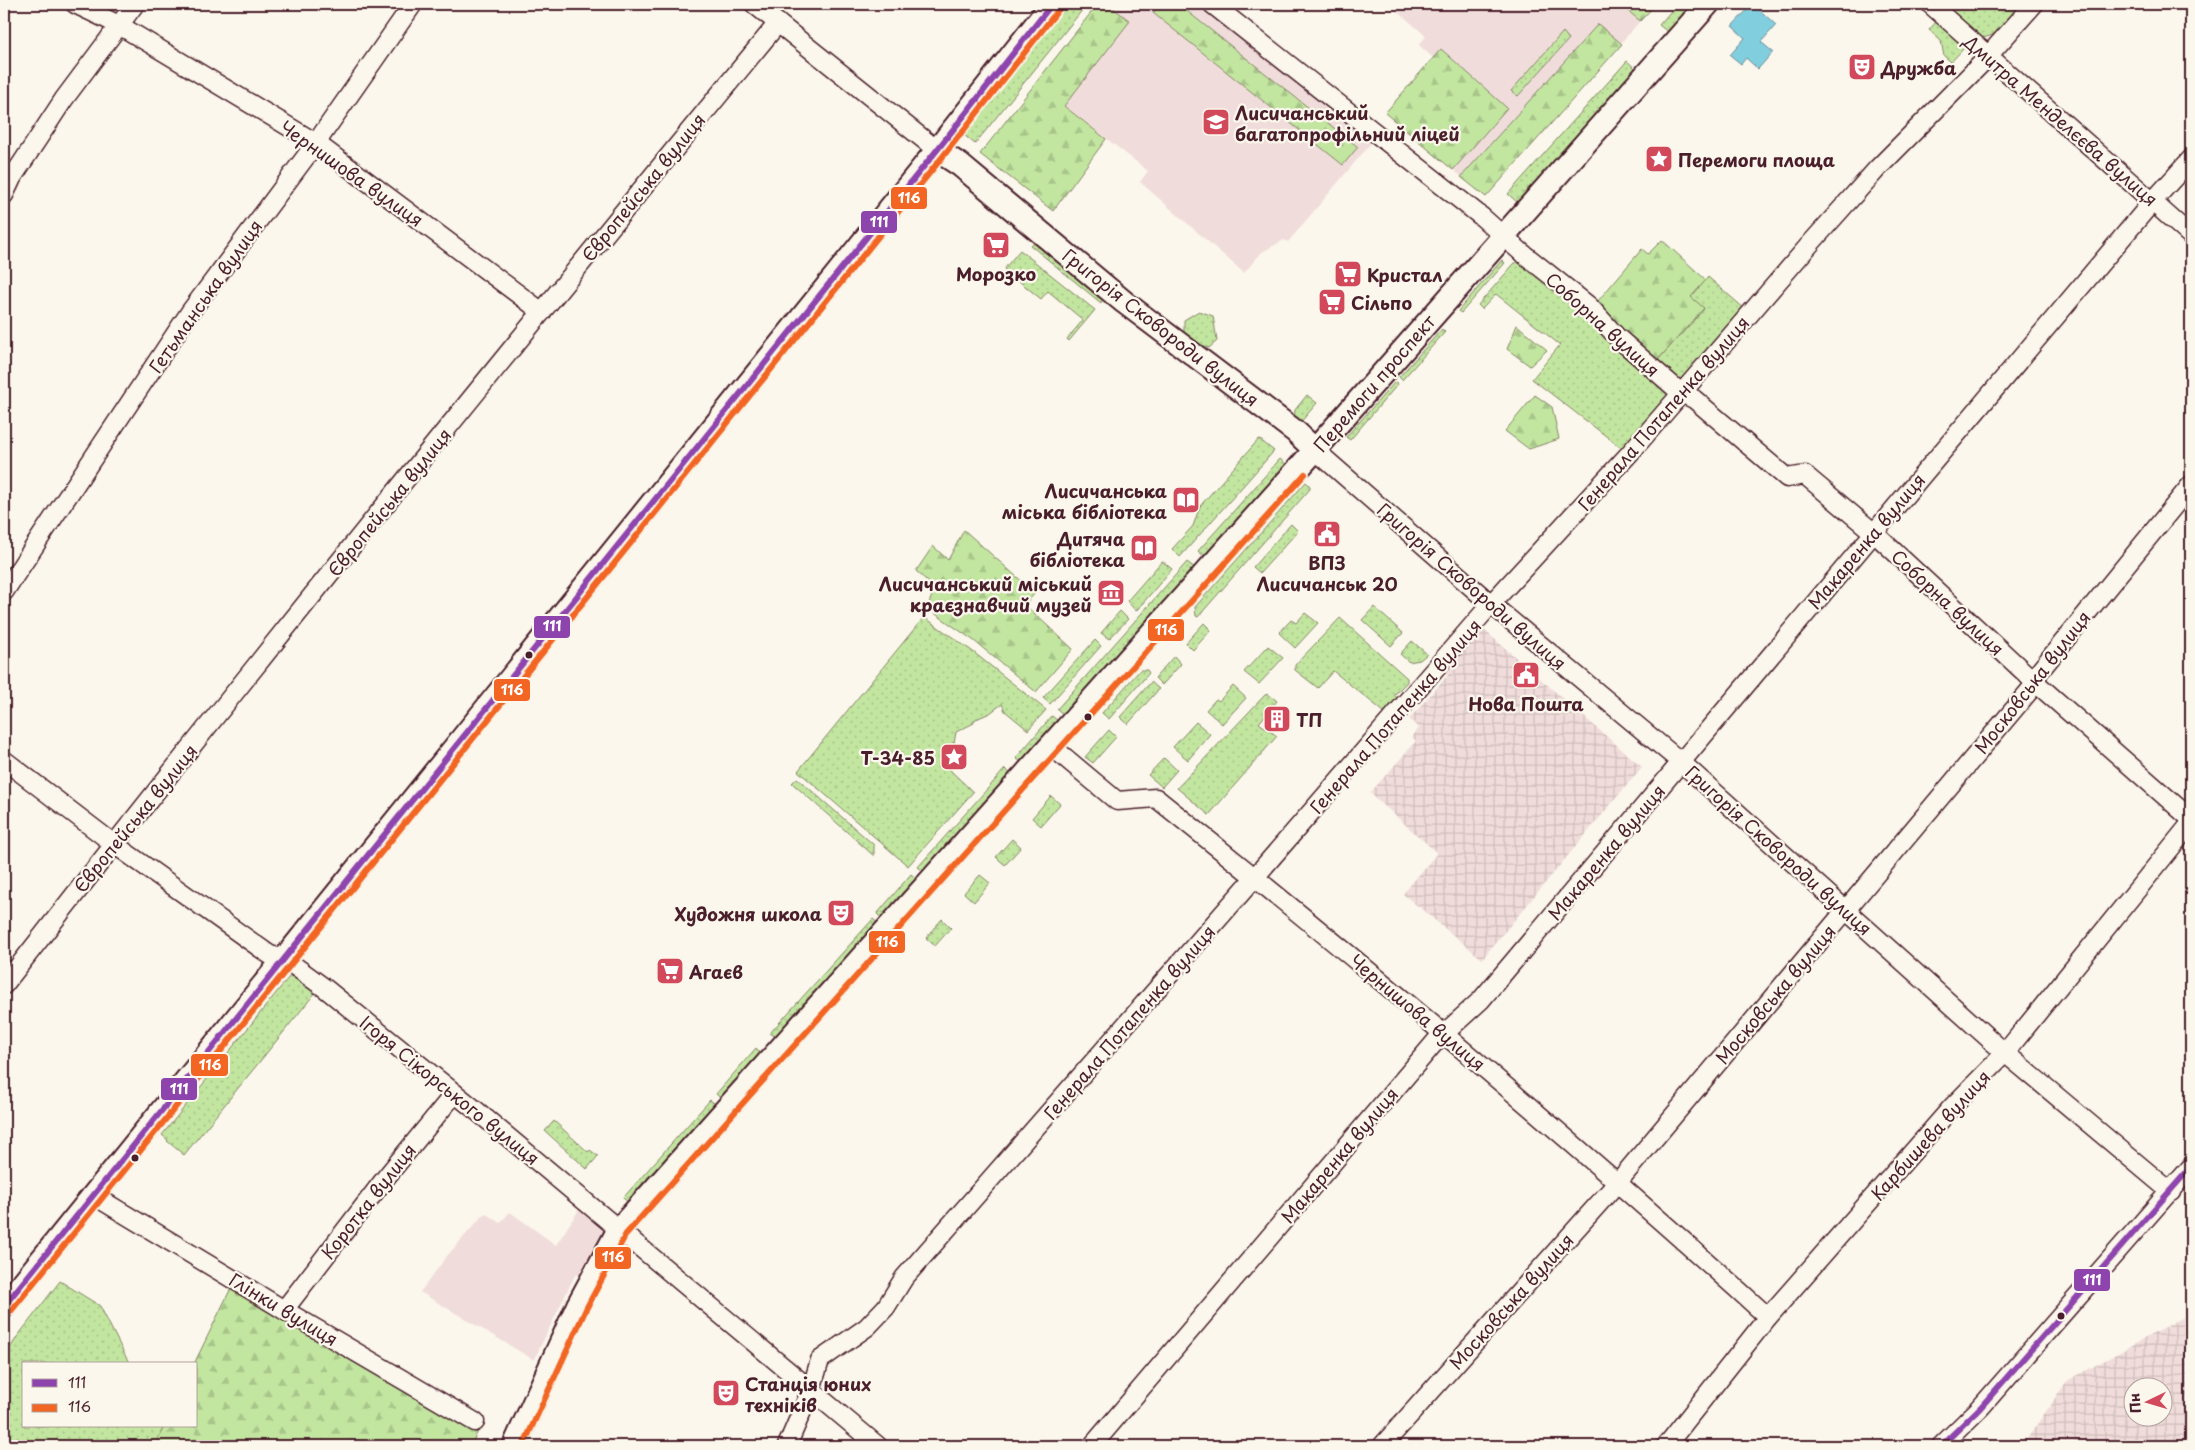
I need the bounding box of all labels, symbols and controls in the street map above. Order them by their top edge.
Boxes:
street label: Дмитра Менделєєва вулиця [1957,27,2164,212]
theatre icon: Дружба [1847,52,1877,82]
place label: Дружба [1880,54,1957,81]
place label: Лисичанський багатопрофільний ліцей [1235,99,1460,147]
street label: Європейська вулиця [575,107,711,267]
school or university icon: Лисичанський багатопрофільний ліцей [1201,107,1231,137]
street label: Чернишова вулиця [275,113,429,233]
place icon: Перемоги площа [1644,144,1674,174]
place label: Перемоги площа [1678,146,1835,173]
line badge: 116 [890,186,928,210]
text: 116 [898,187,920,208]
line badge: 111 [860,210,898,234]
text: 111 [870,211,888,232]
street label: Гетьманська вулиця [142,214,268,378]
supermarket icon: Морозко [981,230,1011,260]
street label: Григорія Сковороди вулиця [1057,242,1265,412]
supermarket icon: Кристал [1333,259,1363,289]
place label: Морозко [956,260,1037,287]
place label: Кристал [1367,261,1443,288]
street label: Соборна вулиця [1540,265,1666,383]
supermarket icon: Сiльпо [1317,287,1347,317]
place label: Сiльпо [1351,289,1412,316]
street label: Перемоги проспект [1307,308,1442,458]
street label: Генерала Потапенка вулиця [1571,310,1755,516]
street label: Європейська вулиця [321,422,457,582]
street label: Макаренка вулиця [1801,467,1931,615]
place label: Лисичанська мiська бiблiотека [1002,477,1167,525]
library icon: Лисичанська мiська бiблiотека [1171,485,1201,515]
street label: Григорія Сковороди вулиця [1371,496,1573,676]
public building icon: ВПЗ Лисичанськ 20 [1312,519,1342,549]
place label: Дитяча бiблiотека [1029,525,1126,573]
library icon: Дитяча бiблiотека [1129,533,1159,563]
street label: Соборна вулиця [1886,543,2010,661]
place label: ВПЗ Лисичанськ 20 [1256,549,1398,597]
place label: Лисичанський міський краєзнавчий музей [879,570,1092,618]
museum icon: Лисичанський міський краєзнавчий музей [1096,578,1126,608]
street label: Московська вулиця [1968,605,2096,759]
street label: Генерала Потапенка вулиця [1303,613,1487,819]
line badge: 111 [533,615,571,639]
text: 111 [543,615,561,636]
line badge: 116 [1147,618,1185,642]
text: 116 [1155,619,1177,640]
unlabelled marker [524,650,534,660]
public building icon: Нова Пошта [1511,660,1541,690]
line badge: 116 [493,678,531,702]
text: 116 [501,679,523,700]
place label: Нова Пошта [1468,690,1584,717]
building icon: ТП [1262,704,1292,734]
place label: ТП [1296,706,1323,733]
unlabelled marker [1083,712,1093,722]
street label: Європейська вулиця [67,738,203,898]
place icon: Т-34-85 [939,742,969,772]
place label: Т-34-85 [861,744,935,771]
street label: Григорія Сковороди вулиця [1680,759,1878,941]
street label: Макаренка вулиця [1541,778,1671,926]
theatre icon: Художня школа [826,898,856,928]
place label: Художня школа [675,900,822,927]
street label: Московська вулиця [1708,918,1842,1070]
street label: Генерала Потапенка вулиця [1037,919,1221,1125]
line badge: 116 [868,930,906,954]
text: 116 [876,931,898,952]
street label: Чернишова вулиця [1344,947,1492,1077]
supermarket icon: Агаєв [655,956,685,986]
place label: Агаєв [688,958,743,985]
street label: Ігоря Сікорського вулиця [354,1009,546,1171]
line badge: 116 [190,1053,229,1077]
text: 116 [199,1054,221,1075]
street label: Карбишева вулиця [1864,1064,1996,1206]
line badge: 111 [160,1077,198,1101]
text: 111 [170,1078,188,1099]
street label: Макаренка вулиця [1274,1081,1404,1229]
street label: Коротка вулиця [314,1137,422,1265]
unlabelled marker [130,1153,140,1163]
street label: Московська вулиця [1442,1227,1580,1375]
line badge: 116 [594,1246,632,1270]
text: 116 [602,1246,624,1267]
street label: Глінки вулиця [224,1266,344,1352]
line badge: 111 [2073,1268,2111,1292]
text: 111 [2083,1269,2101,1290]
unlabelled marker [2056,1311,2066,1321]
legend [22,1362,198,1428]
text: 111 [68,1370,86,1393]
place label: Станція юних техніків [745,1370,871,1418]
theatre icon: Станція юних техніків [711,1378,741,1408]
north arrow [2122,1378,2172,1428]
text: Пн [2123,1392,2146,1414]
text: 116 [68,1394,91,1417]

